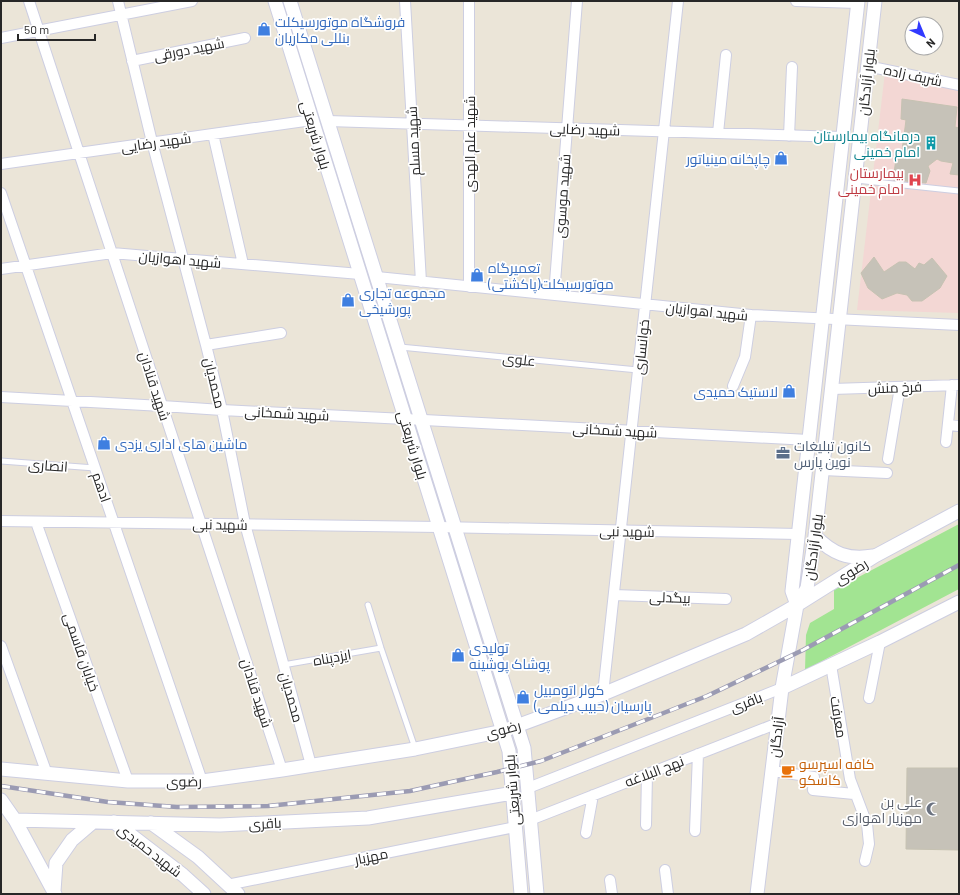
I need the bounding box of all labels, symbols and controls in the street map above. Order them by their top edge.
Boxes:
place label: فروشگاه موتورسیکلت بنللی مکاریان [275,13,405,46]
scale bar [18,16,95,42]
north arrow [904,16,944,56]
shop icon: فروشگاه موتورسیکلت بنللی مکاریان [256,21,272,37]
text: 50 m [24,22,49,36]
street label: شهید دورقی [152,34,226,64]
text: N [924,36,938,51]
street label: بلوار آزادگان [854,48,878,116]
street label: شریف زاده [882,61,944,89]
street label: شهید علم الهدی [461,96,480,192]
street label: بلوار شریعتی [297,99,335,171]
street label: شهید مسلم [403,106,425,176]
street label: شهید رضایی [549,119,621,139]
place label: درمانگاه بیمارستان امام خمینی [813,127,920,162]
street label: شهید رضایی [120,129,192,155]
building icon: درمانگاه بیمارستان امام خمینی [923,135,939,151]
place label: چاپخانه مینیاتور [685,150,770,169]
shop icon: چاپخانه مینیاتور [773,150,789,166]
street label: شهید موسوی [551,153,573,239]
place label: بیمارستان امام خمینی [838,164,904,199]
hospital icon: بیمارستان امام خمینی [907,172,923,188]
street label: شهید اهوازیان [138,247,222,271]
place label: تعمیرگاه موتورسیکلت(پاکشتی) [487,259,614,294]
shop icon: تعمیرگاه موتورسیکلت(پاکشتی) [469,267,485,283]
place label: مجموعه تجاری پورشیخی [359,284,446,319]
shop icon: مجموعه تجاری پورشیخی [340,292,356,308]
street label: شهید اهوازیان [665,298,749,324]
street label: خوانساری [630,318,652,376]
street label: شهید قنادان [136,349,174,423]
street label: علوی [502,349,536,369]
street label: محمدیان [201,356,229,410]
street label: فرخ منش [868,378,922,397]
place label: لاستیک حمیدی [694,383,778,400]
shop icon: لاستیک حمیدی [781,383,797,399]
street label: شهید شمخانی [244,402,330,424]
street label: بلوار شریعتی [394,409,432,481]
street label: شهید شمخانی [572,419,658,441]
shop icon: ماشین های اداری یزدی [96,435,112,451]
place label: ماشین های اداری یزدی [115,435,248,452]
place label: کانون تبلیغات نوین پارس [794,437,871,472]
office icon: کانون تبلیغات نوین پارس [775,445,791,461]
street label: انصاری [28,455,68,475]
street label: ادهم [87,470,115,505]
street label: بلوار آزادگان [800,513,826,581]
street label: شهید نبی [192,515,248,533]
street label: شهید نبی [599,522,655,540]
street label: رضوی [831,554,871,588]
street label: بیگدلی [649,588,691,606]
street label: خیابان قاسمی [61,610,103,694]
place label: تولیدی پوشاک پوشینه [469,639,550,674]
street label: ایزدپناه [311,645,353,671]
shop icon: تولیدی پوشاک پوشینه [450,647,466,663]
street label: شهید قنادان [238,656,276,730]
street label: محمدیان [277,670,307,724]
place label: کولر اتومبیل پارسیان (حبیب دیلمی) [533,681,652,716]
street label: باقری [727,688,765,716]
shop icon: کولر اتومبیل پارسیان (حبیب دیلمی) [515,689,531,705]
street label: معرفت [827,695,851,739]
street label: آزادگان [765,715,787,758]
street label: رضوی [484,716,522,742]
street label: نهج البلاغه [622,752,686,791]
street label: بلوار شریعتی [500,754,524,826]
place label: کافه اسپرسو کاسکو [799,755,875,788]
cafe icon: کافه اسپرسو کاسکو [780,763,796,779]
street label: رضوی [166,772,202,790]
place label: علی بن مهزیار اهوازی [842,793,922,826]
mosque icon: علی بن مهزیار اهوازی [925,801,941,817]
street label: باقری [248,814,282,832]
street label: شهید حمیدی [115,820,185,880]
street label: مهزیار [352,844,389,868]

